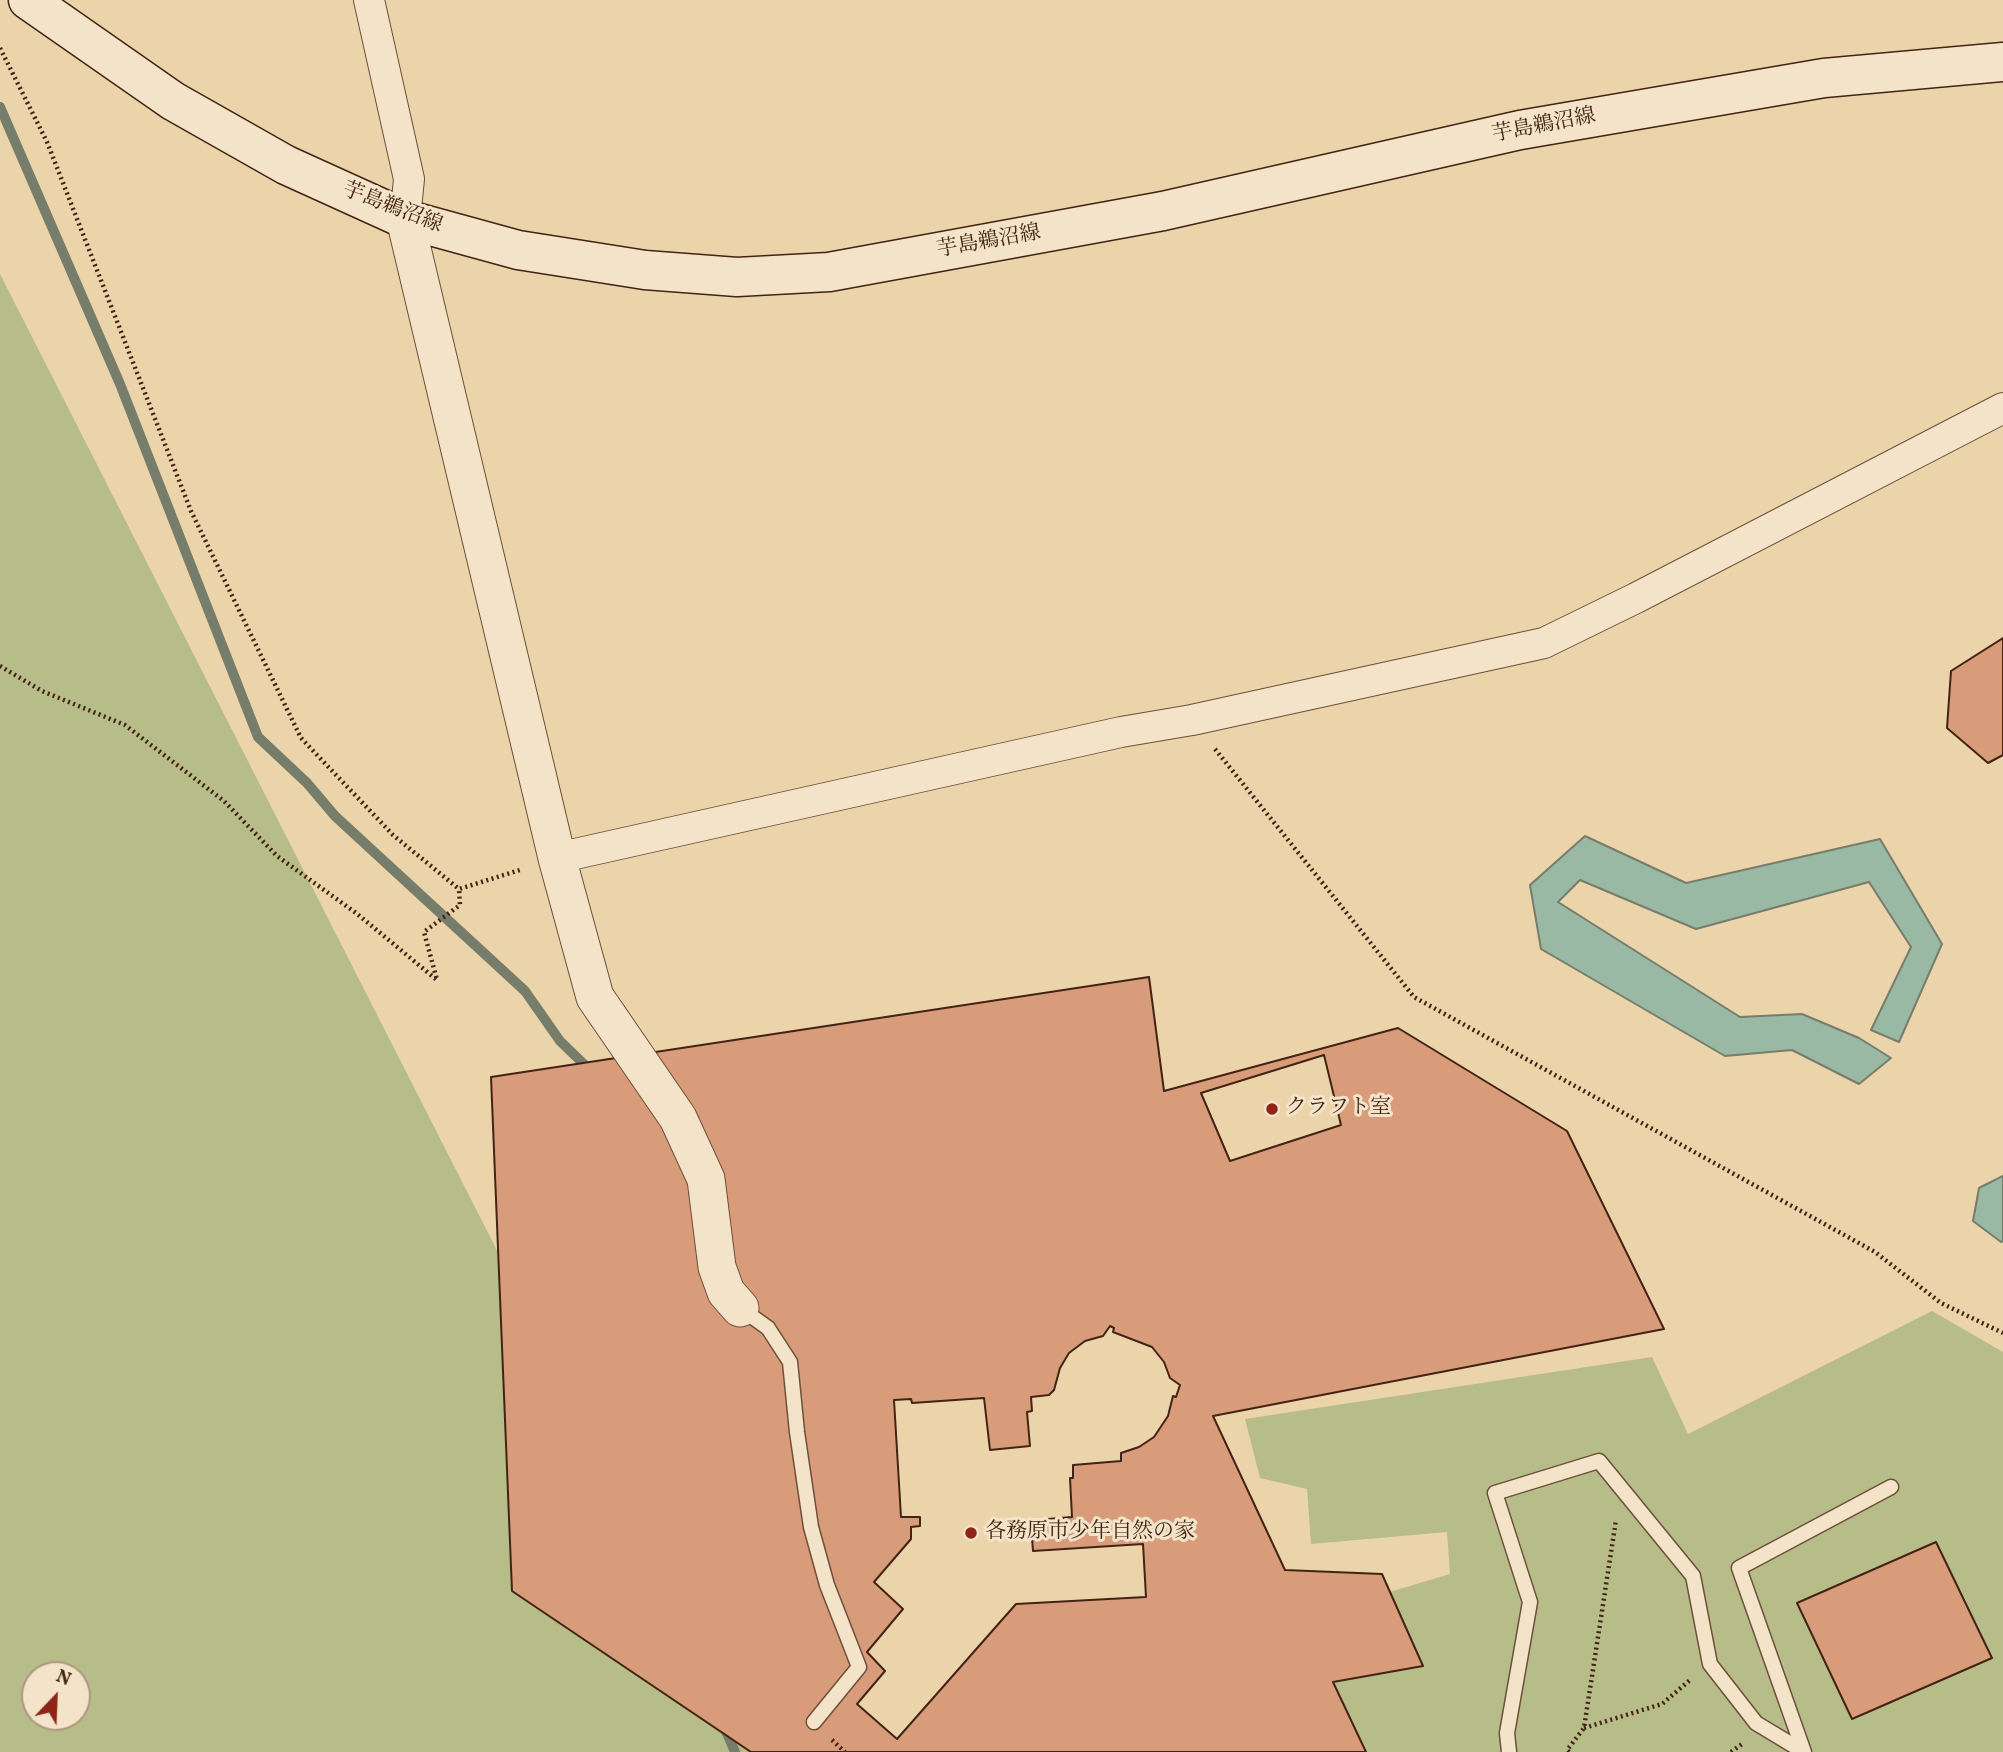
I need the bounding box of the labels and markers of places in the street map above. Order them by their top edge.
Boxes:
place label: クラフト室 [1286,1096,1391,1122]
marker: クラフト室 [1264,1101,1280,1117]
place label: 各務原市少年自然の家 [985,1520,1195,1546]
marker: 各務原市少年自然の家 [963,1525,979,1541]

